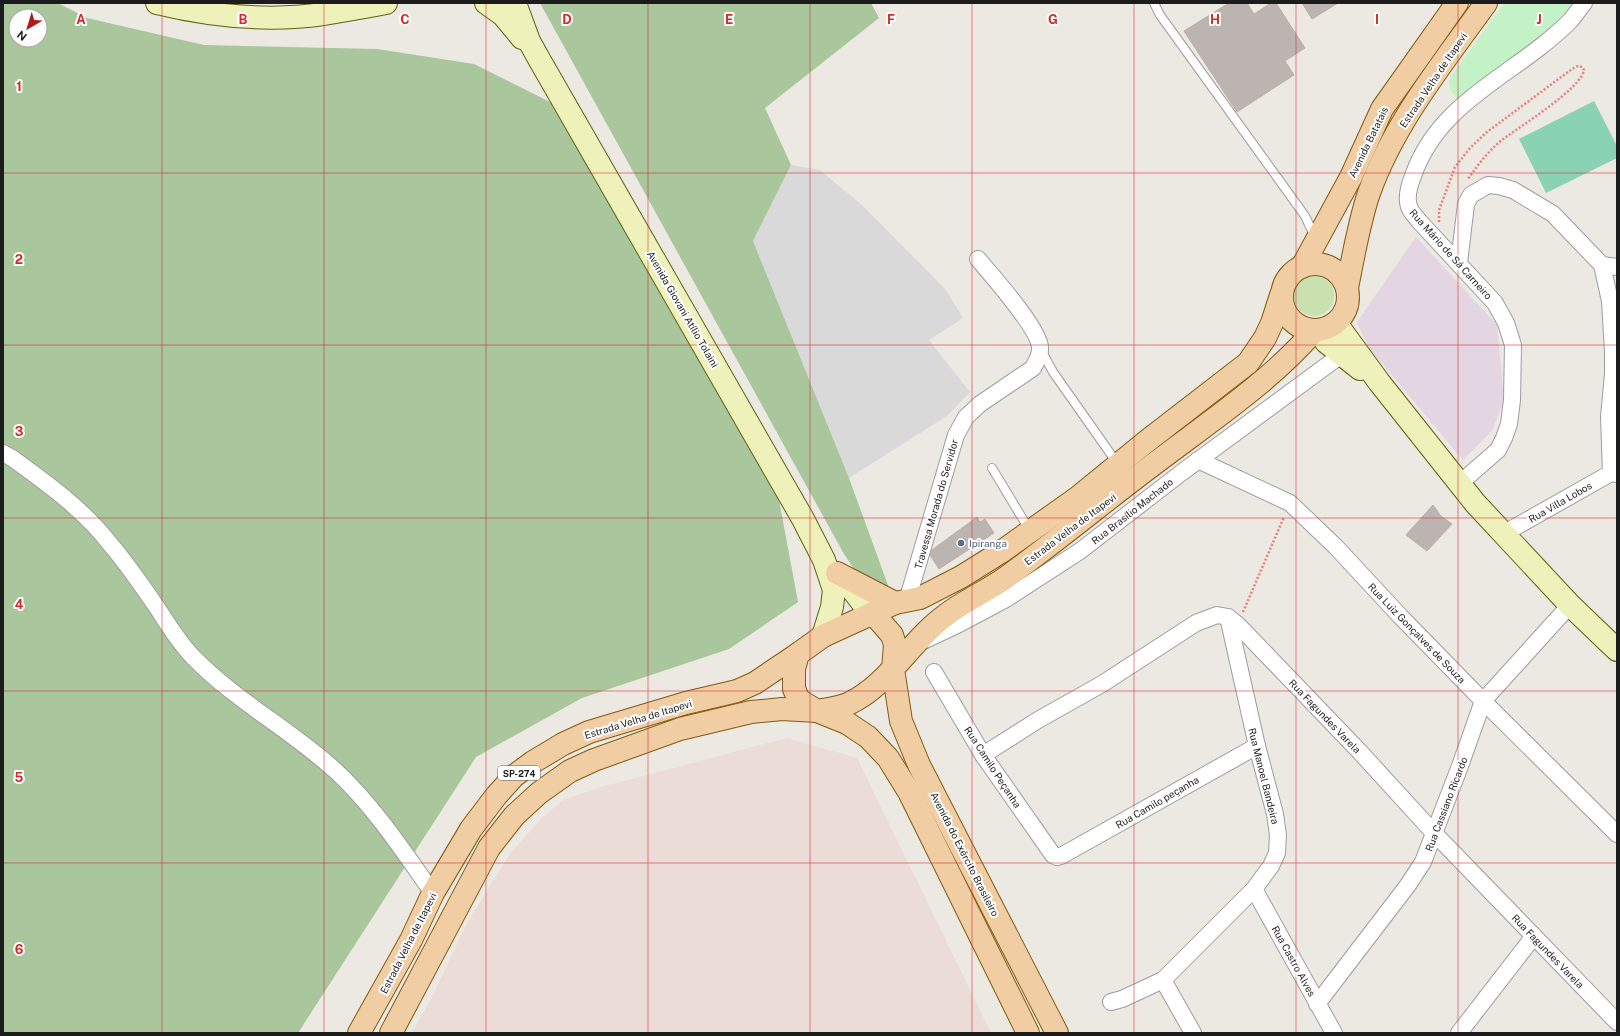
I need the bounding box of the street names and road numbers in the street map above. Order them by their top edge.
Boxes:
street label: Estrada Velha de Itapevi [1397,30,1469,130]
street label: Avenida Batatais [1346,105,1390,179]
street label: Rua Mário de Sá Carneiro [1407,206,1495,302]
street label: Avenida Giovani Atílio Tolaini [645,249,721,369]
street label: Travessa Morada do Servidor [912,438,960,570]
street label: Rua Brasílio Machado [1089,475,1175,547]
street label: Rua Villa Lobos [1526,479,1594,525]
street label: Estrada Velha de Itapevi [1022,491,1118,567]
street label: Rua Luiz Gonçalves de Souza [1366,580,1468,686]
street label: Rua Fagundes Varela [1287,677,1363,755]
street label: Estrada Velha de Itapevi [583,697,693,741]
street label: Rua Camilo Peçanha [962,724,1024,810]
street label: Rua Manoel Bandeira [1246,727,1282,825]
street label: Rua Cassiano Ricardo [1422,755,1470,853]
road number: SP-274 [498,766,540,780]
street label: Rua Camilo peçanha [1113,773,1201,831]
street label: Avenida do Exército Brasileiro [928,790,1002,918]
street label: Estrada Velha de Itapevi [377,891,439,995]
street label: Rua Fagundes Varela [1510,912,1586,990]
street label: Rua Castro Alves [1270,924,1318,998]

